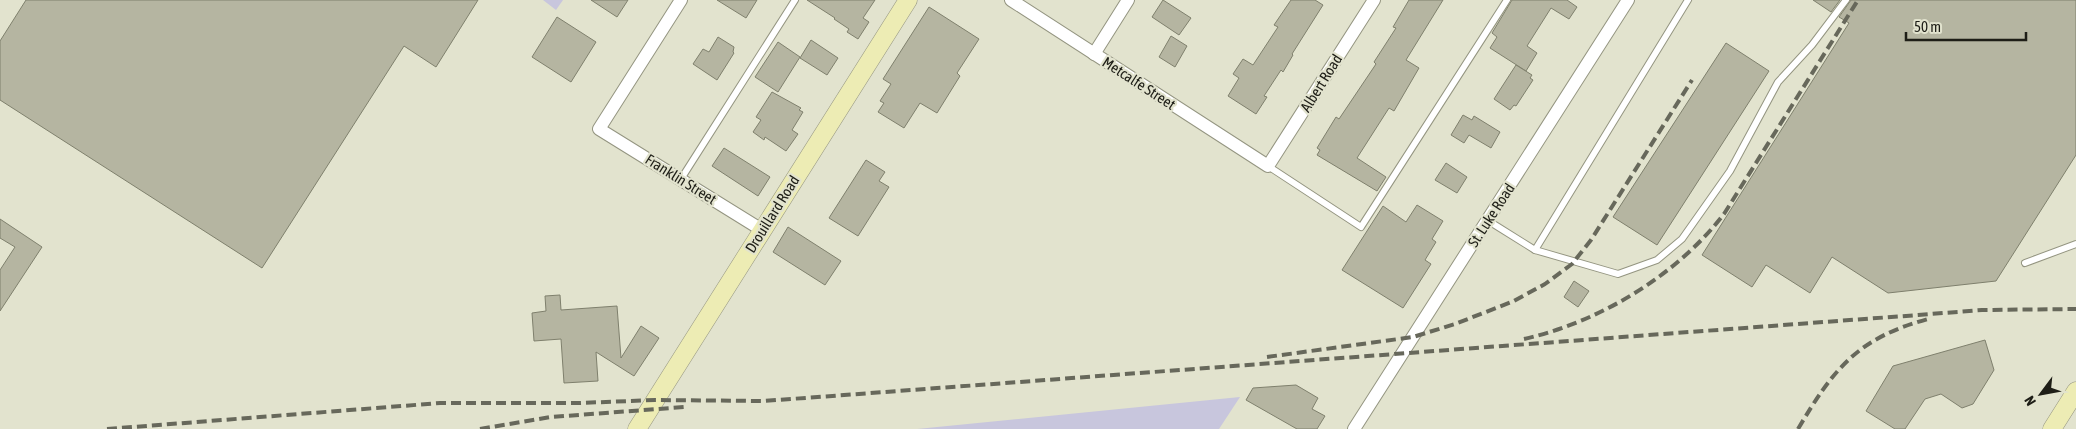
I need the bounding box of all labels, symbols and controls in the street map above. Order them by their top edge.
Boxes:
scale bar [1906,10,2026,42]
text: 50 m [1914,18,1941,35]
street label: Albert Road [1297,51,1345,115]
street label: Metcalfe Street [1099,53,1179,113]
street label: Franklin Street [642,150,720,208]
street label: Drouillard Road [742,172,802,256]
street label: St. Luke Road [1464,180,1518,250]
north arrow [2016,369,2066,419]
text: N [2021,393,2039,409]

